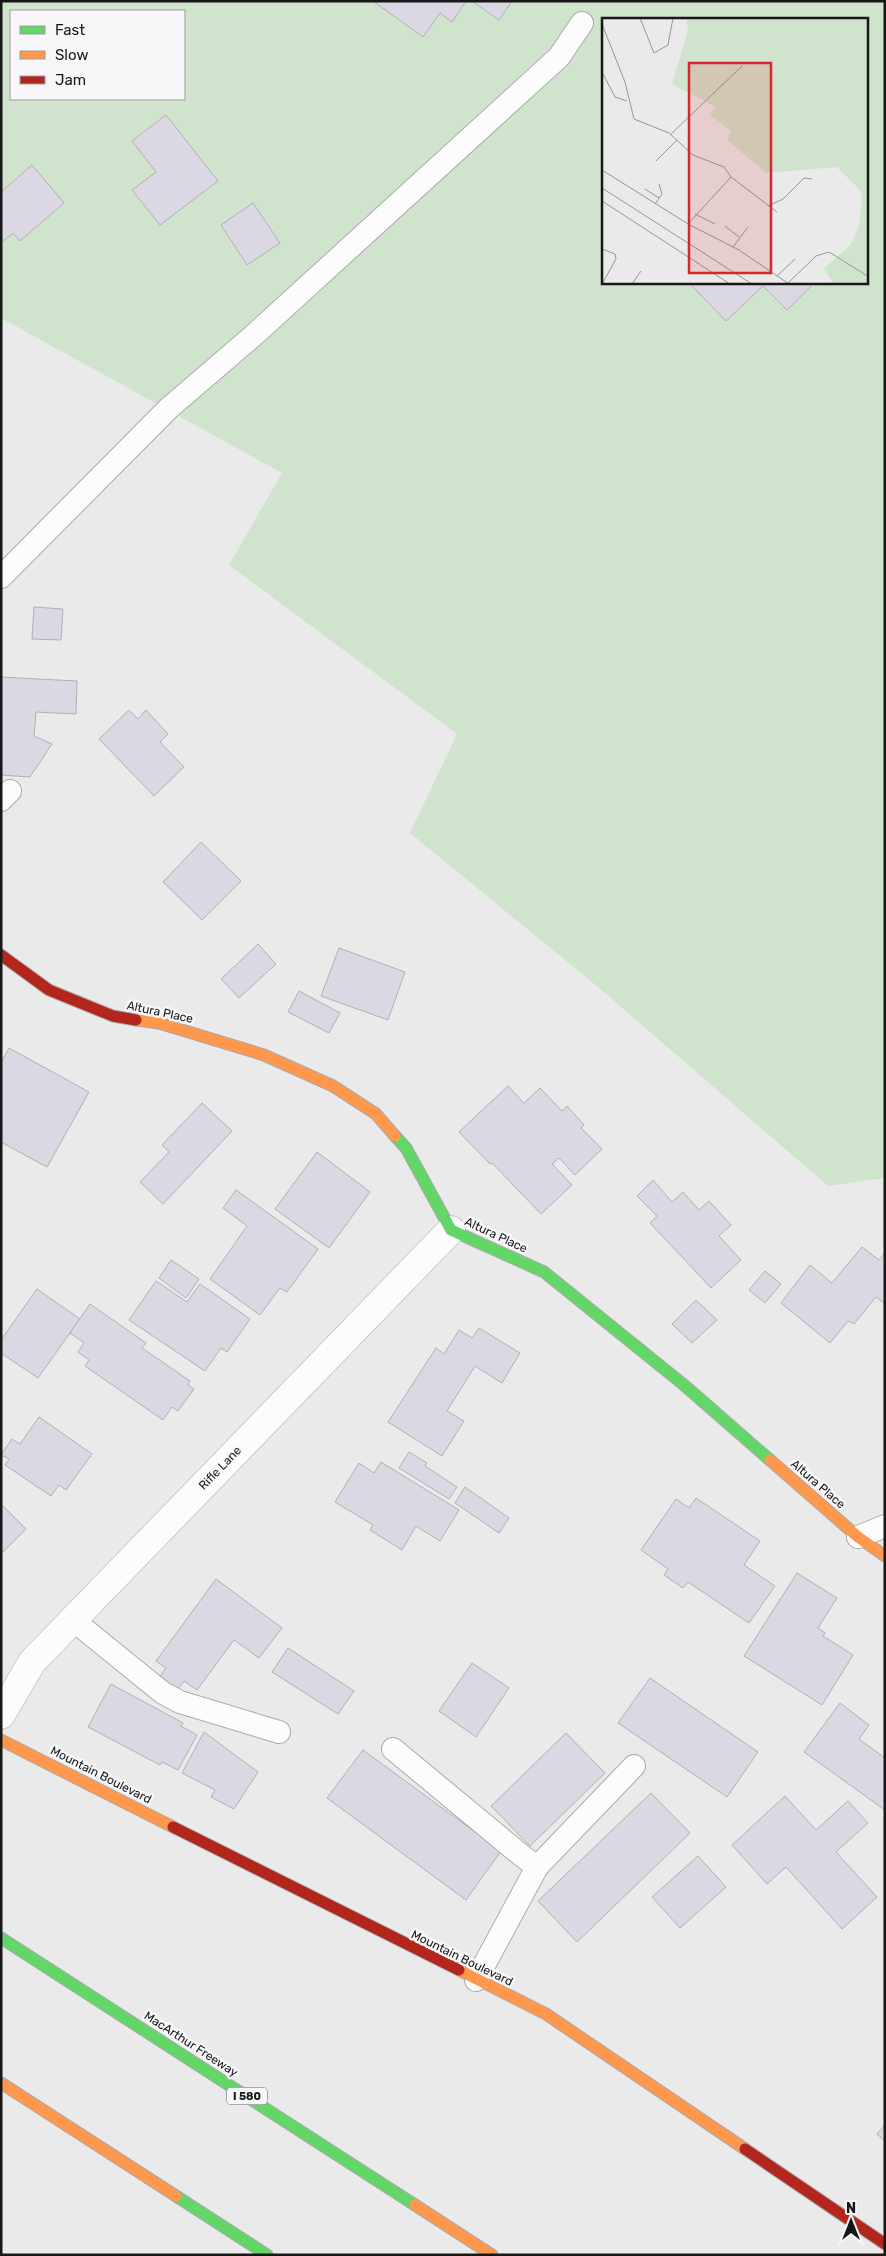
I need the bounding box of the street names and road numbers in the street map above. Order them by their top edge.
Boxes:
street label: Altura Place [126,998,195,1026]
street label: Altura Place [462,1214,530,1256]
street label: Rifle Lane [196,1443,244,1493]
street label: Altura Place [788,1457,848,1512]
street label: Mountain Boulevard [48,1743,154,1807]
street label: Mountain Boulevard [409,1927,515,1989]
street label: MacArthur Freeway [141,2008,241,2080]
road number: I 580 [227,2088,267,2104]

